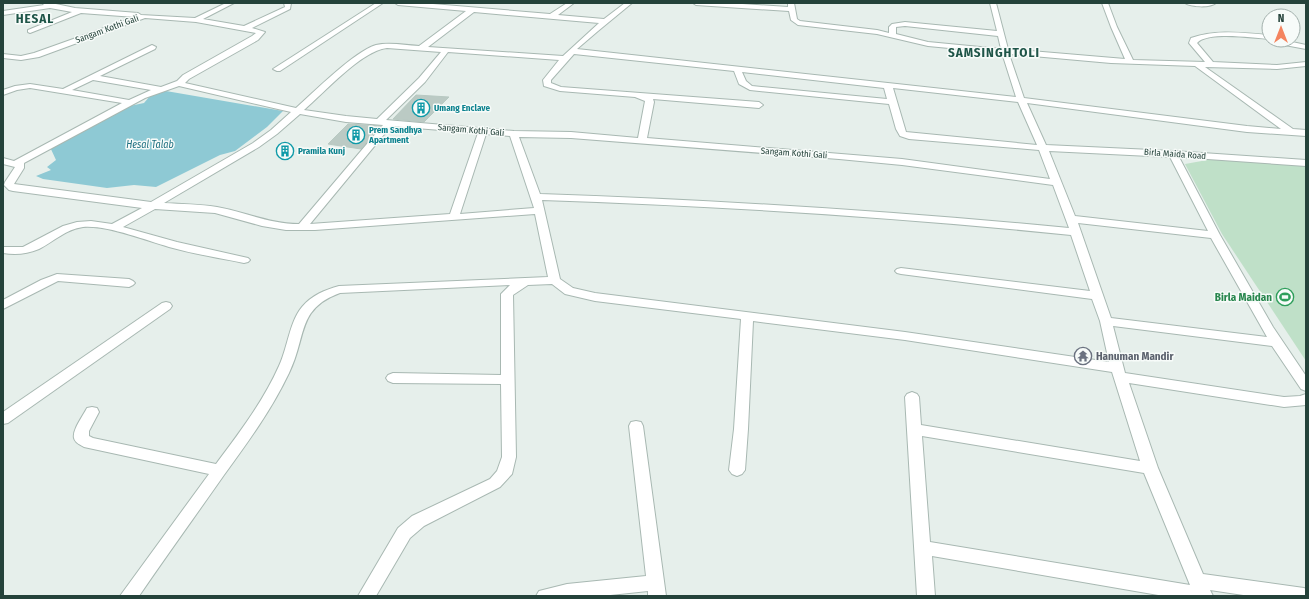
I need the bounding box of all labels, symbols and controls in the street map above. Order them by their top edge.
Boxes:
north arrow [1261,8,1301,48]
district label: HESAL [16,11,54,26]
text: N [1278,12,1284,25]
street label: Sangam Kothi Gali [74,13,140,45]
district label: SAMSINGHTOLI [948,45,1040,60]
building icon: Umang Enclave [411,98,431,118]
place label: Umang Enclave [434,103,490,113]
street label: Sangam Kothi Gali [437,122,505,138]
building icon: Prem Sandhya Apartment [346,125,366,145]
place label: Prem Sandhya Apartment [368,125,423,145]
water label: Hesal Talab [126,139,174,151]
building icon: Pramila Kunj [275,141,295,161]
place label: Pramila Kunj [298,146,345,156]
street label: Sangam Kothi Gali [760,146,828,160]
street label: Birla Maida Road [1144,147,1207,161]
sports icon: Birla Maidan [1275,287,1295,307]
place label: Birla Maidan [1215,291,1272,304]
temple icon: Hanuman Mandir [1073,346,1093,366]
place label: Hanuman Mandir [1096,350,1174,363]

